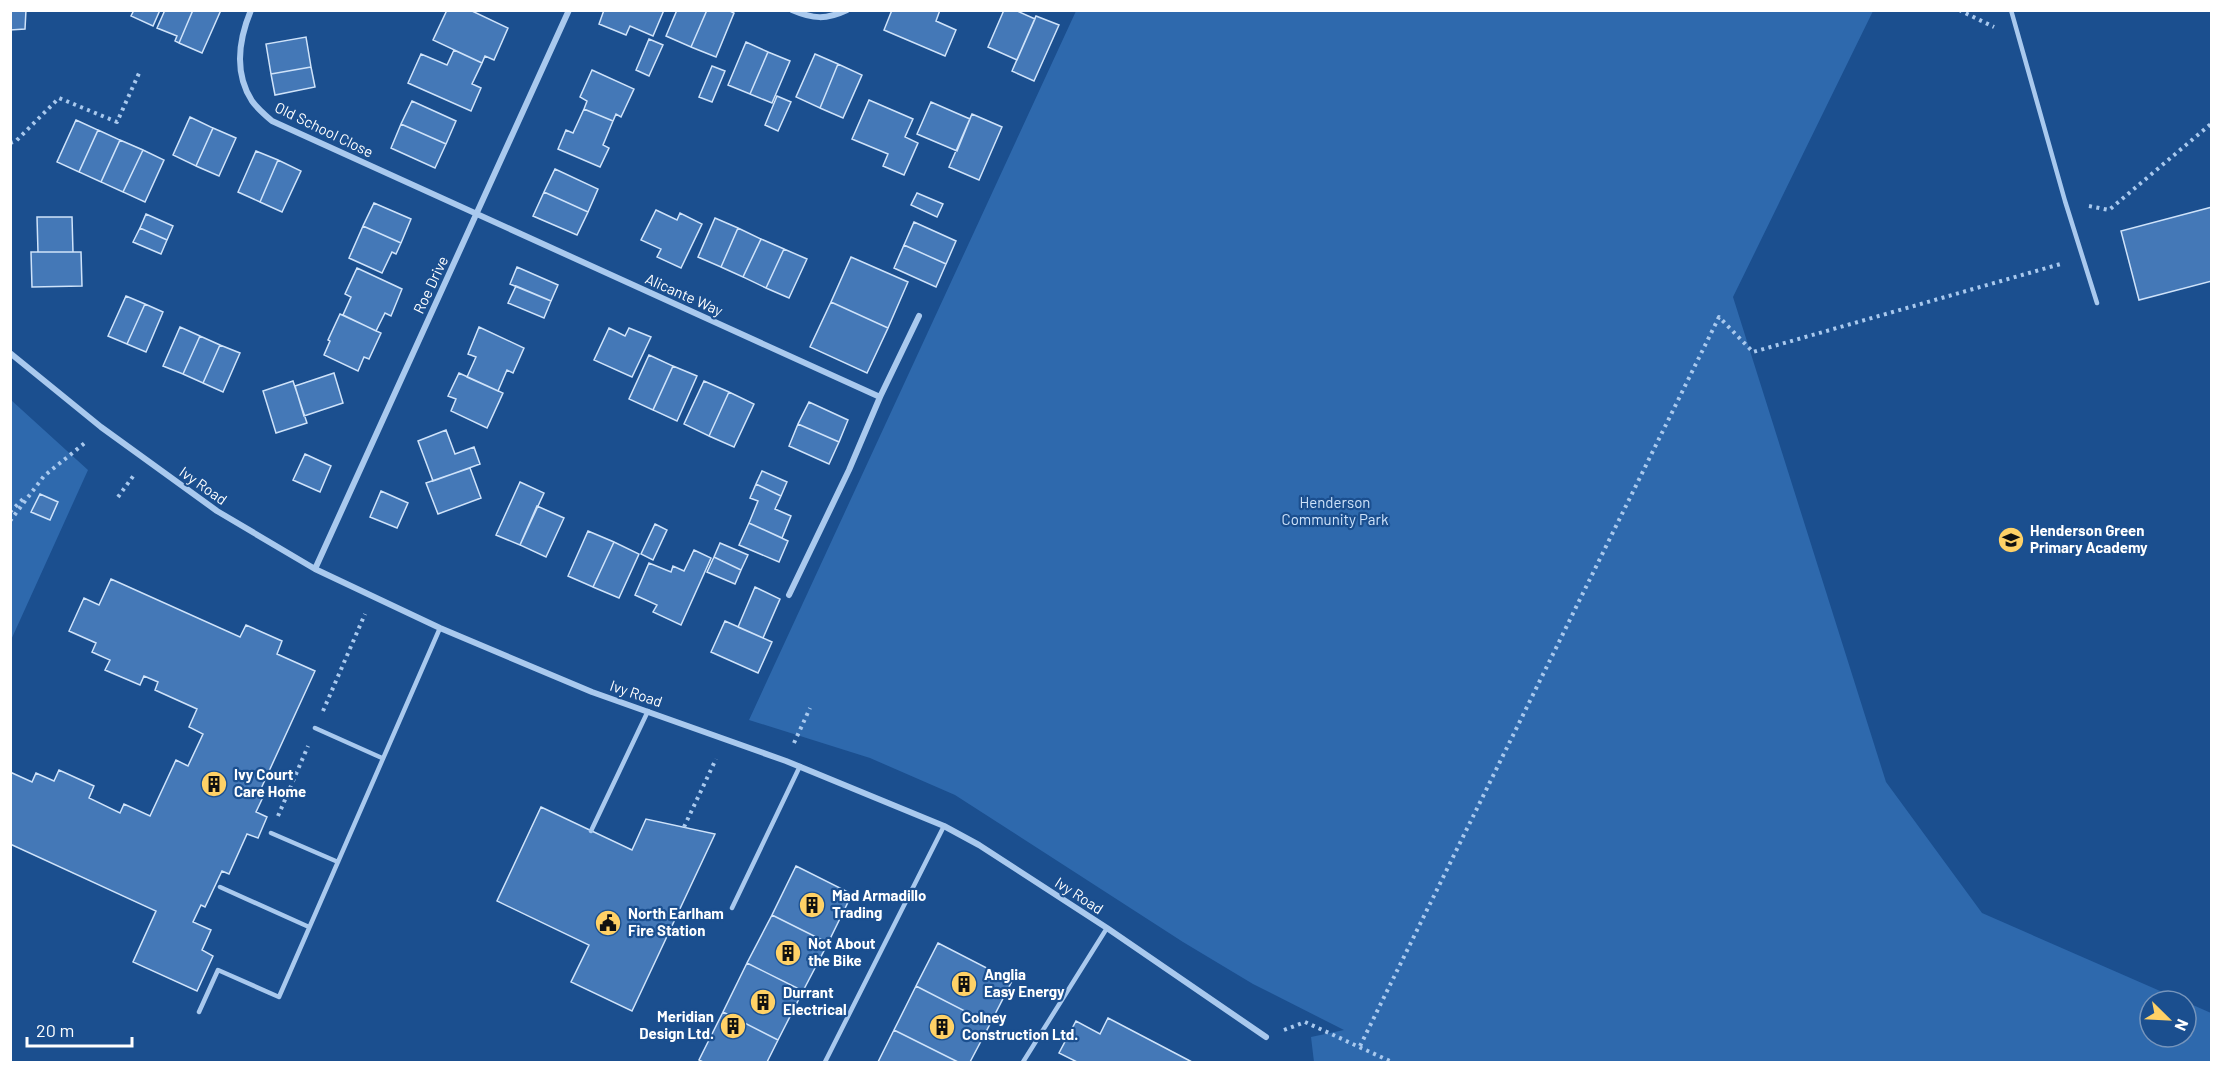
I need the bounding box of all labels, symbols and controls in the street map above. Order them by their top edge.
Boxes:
street label: Old School Close [272,98,377,161]
street label: Roe Drive [409,253,451,316]
street label: Alicante Way [643,269,726,319]
street label: Ivy Road [176,462,231,508]
park label: Henderson Community Park [1282,493,1389,528]
place label: Henderson Green Primary Academy [2030,521,2148,556]
school or university icon: Henderson Green Primary Academy [1996,525,2026,555]
street label: Ivy Road [608,676,665,710]
place label: Ivy Court Care Home [234,765,306,800]
building icon: Ivy Court Care Home [199,769,229,799]
street label: Ivy Road [1052,873,1107,917]
place label: Mad Armadillo Trading [832,886,926,921]
building icon: Mad Armadillo Trading [797,890,827,920]
place label: North Earlham Fire Station [628,904,724,939]
public building icon: North Earlham Fire Station [593,908,623,938]
place label: Not About the Bike [808,934,876,969]
building icon: Not About the Bike [773,938,803,968]
place label: Anglia Easy Energy [984,965,1065,1000]
building icon: Anglia Easy Energy [949,969,979,999]
place label: Durrant Electrical [783,983,847,1018]
building icon: Durrant Electrical [748,987,778,1017]
north arrow [2138,989,2198,1049]
place label: Meridian Design Ltd. [639,1007,714,1042]
place label: Colney Construction Ltd. [962,1008,1078,1043]
scale bar [27,1010,132,1048]
building icon: Meridian Design Ltd. [718,1011,748,1041]
building icon: Colney Construction Ltd. [927,1012,957,1042]
text: N [2171,1017,2193,1034]
text: 20 m [36,1019,74,1041]

